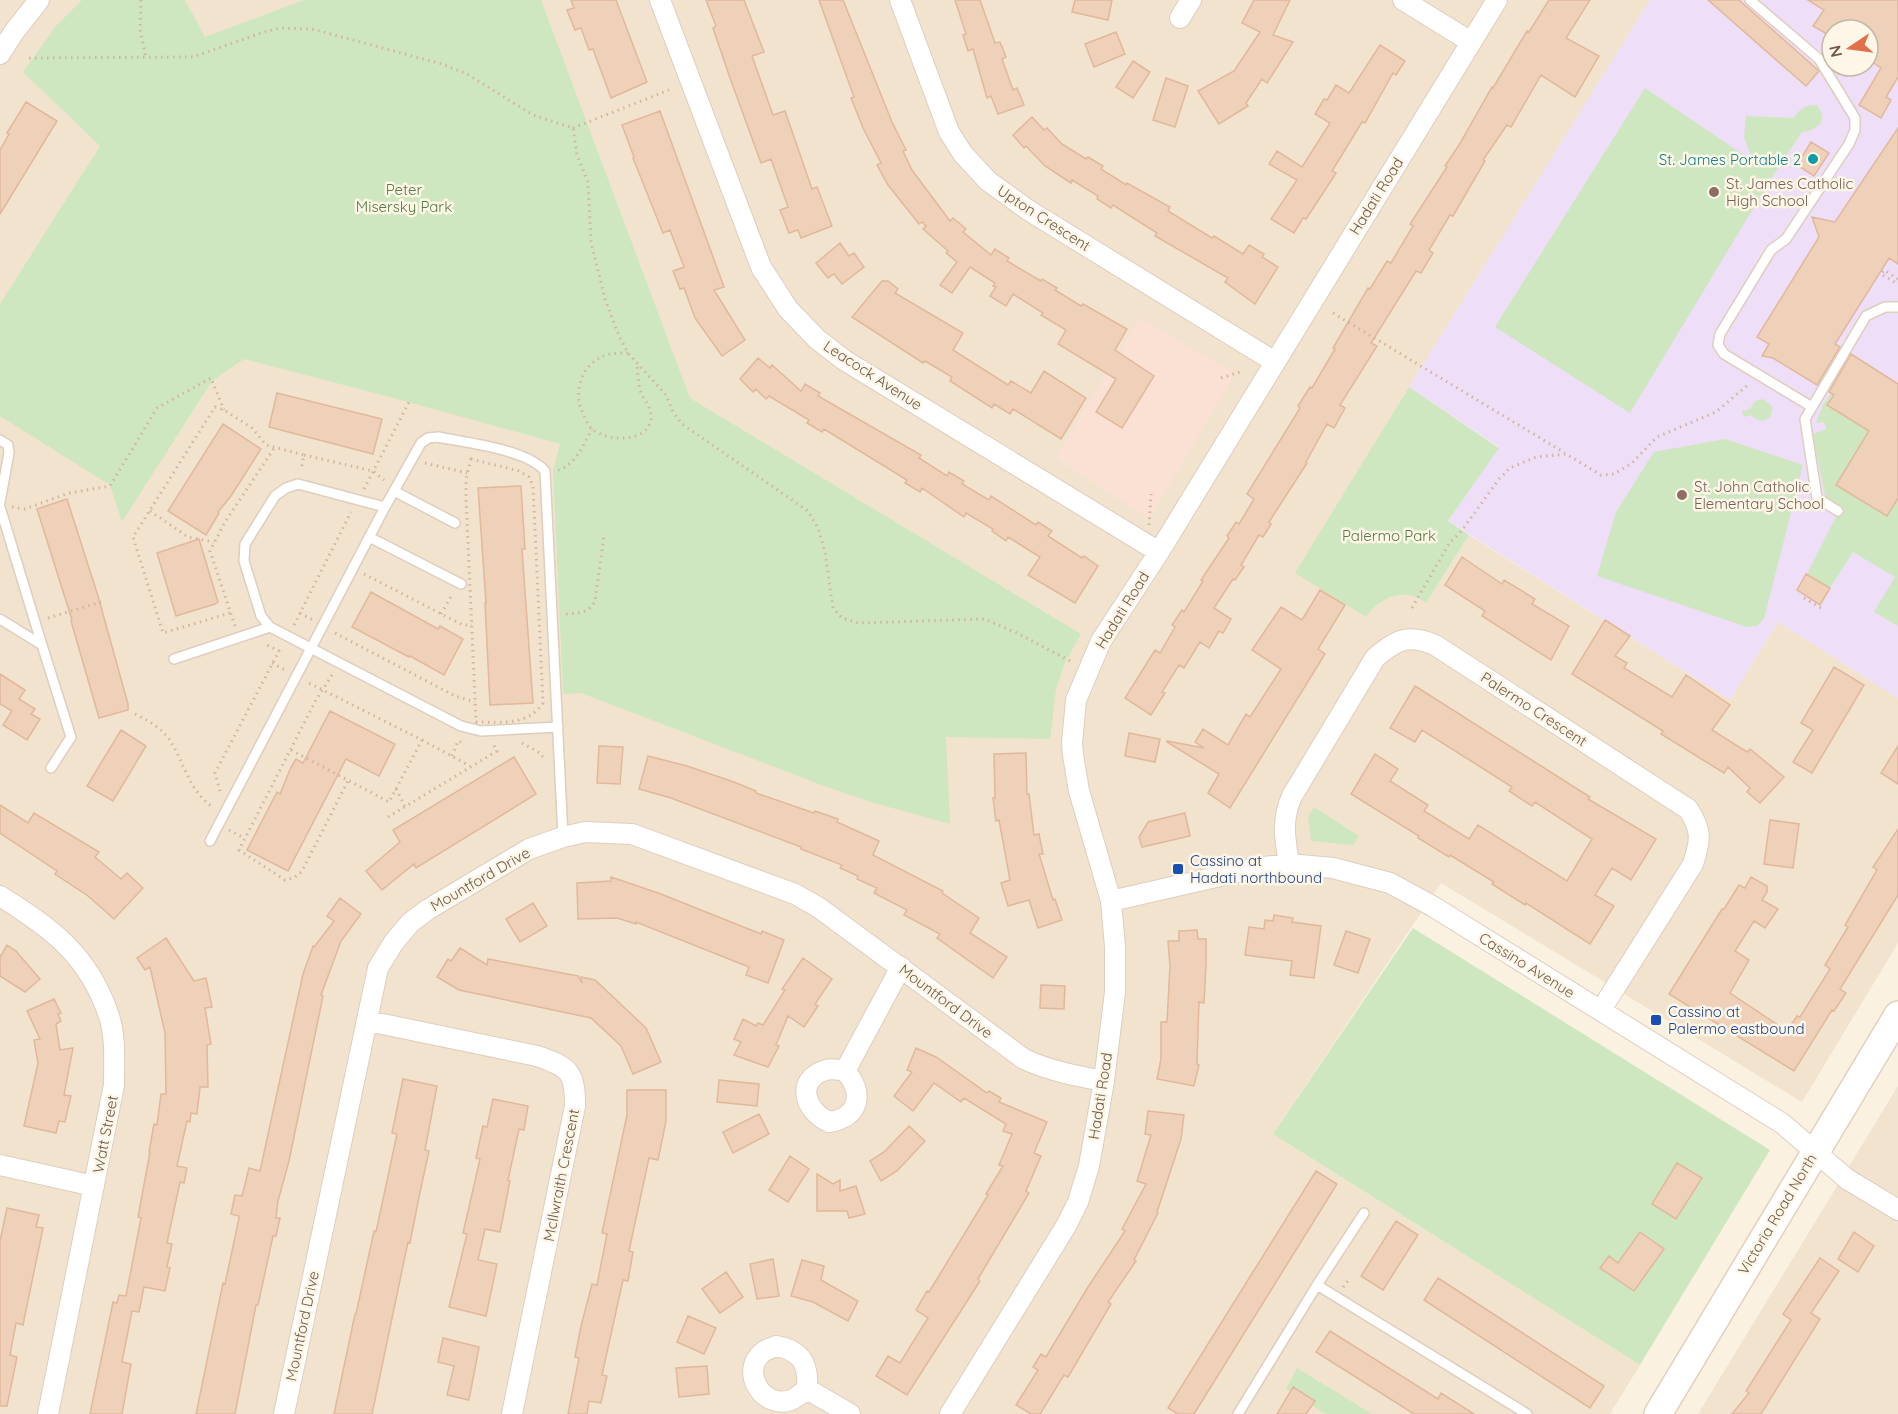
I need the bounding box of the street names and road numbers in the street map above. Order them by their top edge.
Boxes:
street label: Hadati Road [1345,154,1407,238]
street label: Upton Crescent [994,181,1094,255]
street label: Leacock Avenue [820,336,926,414]
street label: Hadati Road [1091,568,1153,652]
street label: Palermo Crescent [1477,668,1591,750]
street label: Mountford Drive [427,843,533,915]
street label: Cassino Avenue [1476,928,1578,1002]
street label: Mountford Drive [896,960,996,1042]
street label: Hadati Road [1084,1051,1116,1141]
street label: Watt Street [88,1094,122,1174]
street label: McIlwraith Crescent [539,1107,583,1243]
street label: Victoria Road North [1733,1150,1821,1278]
street label: Mountford Drive [281,1269,323,1383]

